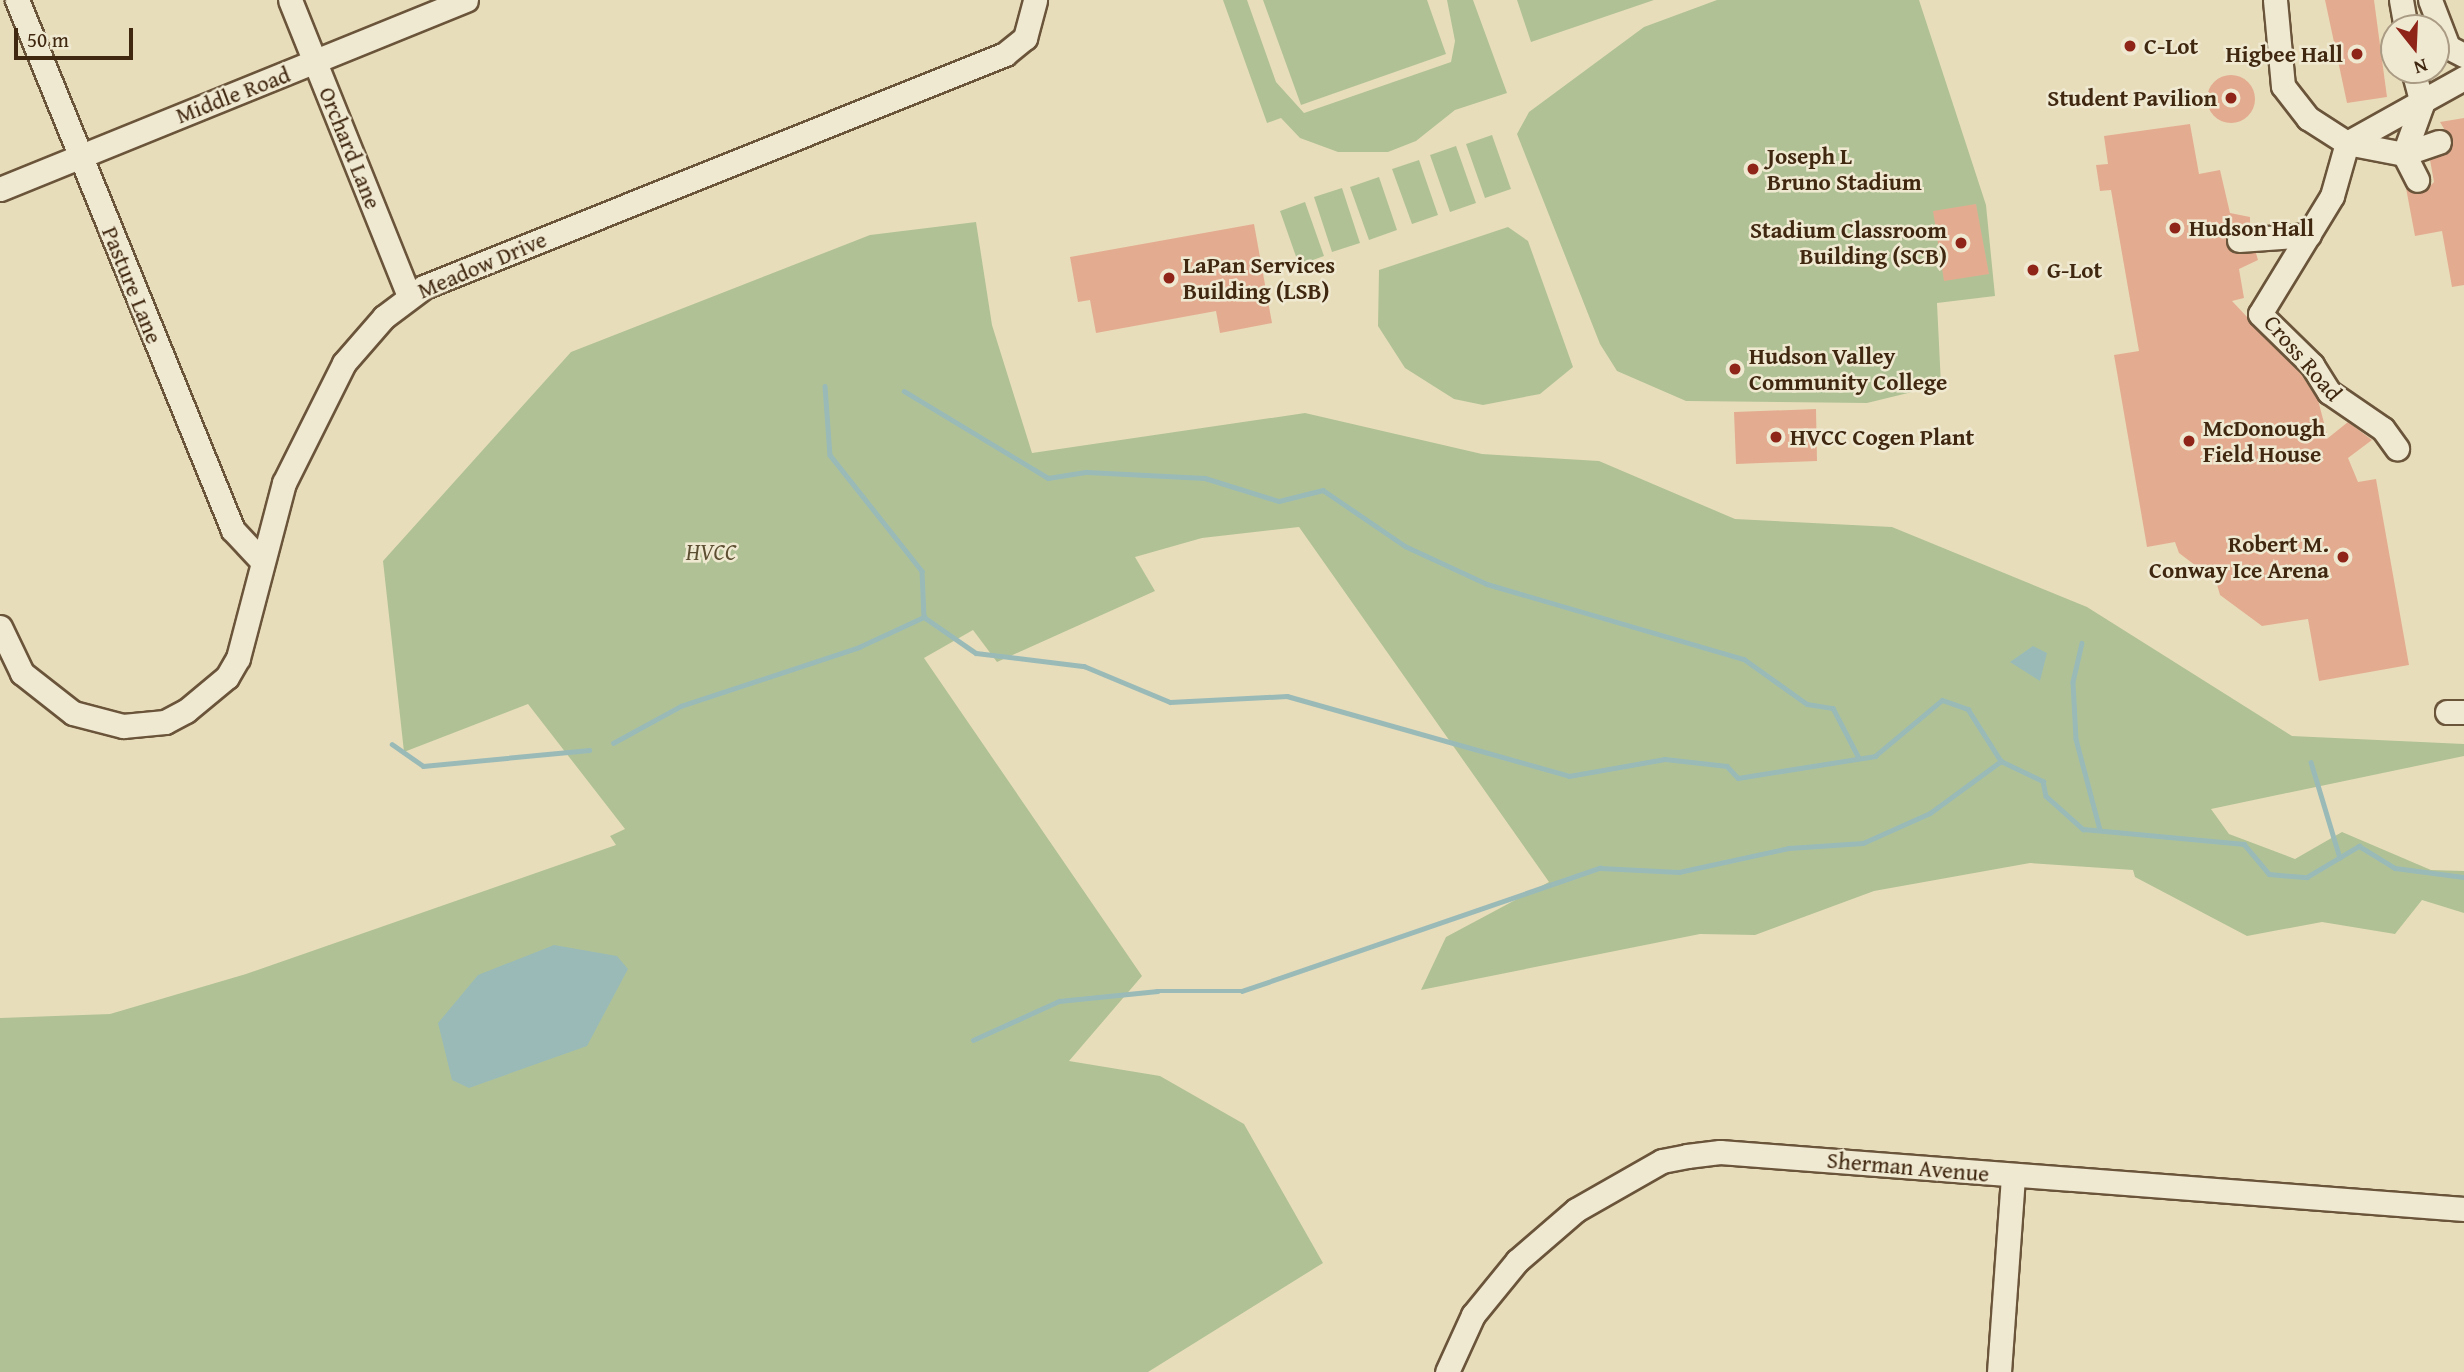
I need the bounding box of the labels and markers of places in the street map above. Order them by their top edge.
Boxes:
place label: C-Lot [2144,32,2198,60]
marker: C-Lot [2122,38,2138,54]
place label: Higbee Hall [2226,40,2343,68]
marker: Higbee Hall [2349,46,2365,62]
place label: Student Pavilion [2047,84,2217,112]
marker: Student Pavilion [2223,90,2239,106]
place label: Joseph L Bruno Stadium [1767,142,1922,196]
marker: Joseph L Bruno Stadium [1745,161,1761,177]
place label: Hudson Hall [2189,214,2314,242]
place label: Stadium Classroom Building (SCB) [1750,216,1947,270]
marker: Hudson Hall [2167,220,2183,236]
marker: Stadium Classroom Building (SCB) [1953,235,1969,251]
place label: LaPan Services Building (LSB) [1183,251,1335,305]
place label: G-Lot [2047,256,2102,284]
marker: G-Lot [2025,262,2041,278]
marker: LaPan Services Building (LSB) [1161,270,1177,286]
place label: Hudson Valley Community College [1749,342,1947,396]
marker: Hudson Valley Community College [1727,361,1743,377]
place label: McDonough Field House [2203,414,2325,468]
place label: HVCC Cogen Plant [1790,423,1974,451]
marker: HVCC Cogen Plant [1768,429,1784,445]
marker: McDonough Field House [2181,433,2197,449]
place label: Robert M. Conway Ice Arena [2149,530,2329,584]
marker: Robert M. Conway Ice Arena [2335,549,2351,565]

